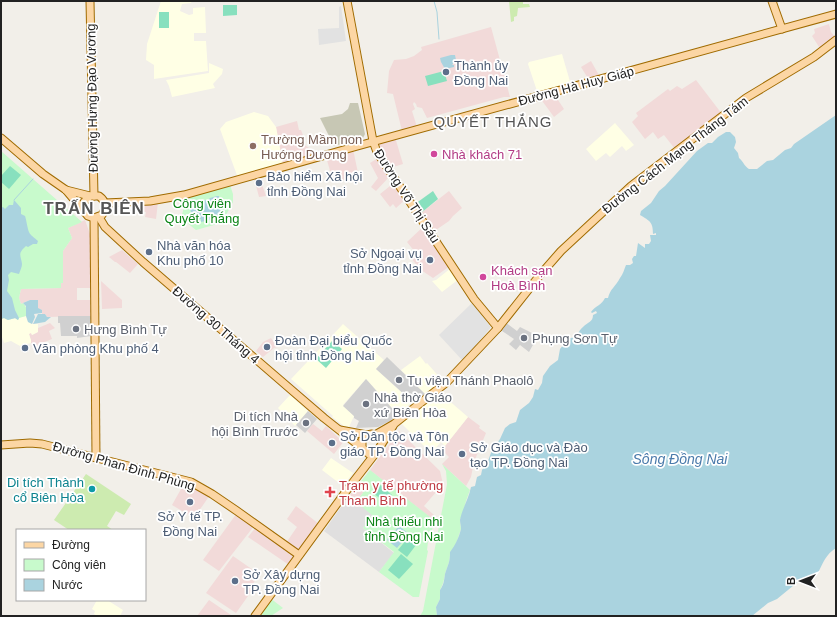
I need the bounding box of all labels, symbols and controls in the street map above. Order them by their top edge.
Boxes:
street label: Đường Hưng Đạo Vương [83,24,101,172]
place label: Thành ủy Đồng Nai [454,58,509,88]
street label: Đường Hà Huy Giáp [517,63,635,109]
marker: Thành ủy Đồng Nai [441,67,451,77]
street label: Đường Cách Mạng Tháng Tám [599,93,751,217]
district label: QUYẾT THẮNG [434,113,552,130]
place label: Trường Mầm non Hướng Dương [261,132,362,162]
marker: Trường Mầm non Hướng Dương [248,141,258,151]
street label: Đường Võ Thị Sáu [371,146,443,246]
place label: Nhà khách 71 [442,147,522,162]
marker: Nhà khách 71 [429,149,439,159]
place label: Bảo hiểm Xã hội tỉnh Đồng Nai [267,169,363,199]
marker: Bảo hiểm Xã hội tỉnh Đồng Nai [254,178,264,188]
park label: Công viên Quyết Thắng [165,196,239,226]
district label: TRẤN BIÊN [43,199,145,218]
place label: Nhà văn hóa Khu phố 10 [157,238,231,268]
place label: Sở Ngoại vụ tỉnh Đồng Nai [343,246,422,276]
marker: Nhà văn hóa Khu phố 10 [144,247,154,257]
marker: Sở Ngoại vụ tỉnh Đồng Nai [425,255,435,265]
place label: Khách sạn Hoà Bình [491,263,552,293]
marker: Khách sạn Hoà Bình [478,272,488,282]
street label: Đường 30 Tháng 4 [169,283,263,367]
place label: Hưng Bình Tự [84,322,167,337]
marker: Hưng Bình Tự [71,324,81,334]
place label: Phụng Sơn Tự [532,331,618,346]
place label: Đoàn Đại biểu Quốc hội tỉnh Đồng Nai [275,333,393,363]
marker: Phụng Sơn Tự [519,333,529,343]
place label: Văn phòng Khu phố 4 [33,341,159,356]
marker: Đoàn Đại biểu Quốc hội tỉnh Đồng Nai [262,342,272,352]
marker: Văn phòng Khu phố 4 [20,343,30,353]
place label: Tu viện Thánh Phaolô [407,373,533,388]
marker: Tu viện Thánh Phaolô [394,375,404,385]
place label: Nhà thờ Giáo xứ Biên Hòa [374,390,452,420]
marker: Nhà thờ Giáo xứ Biên Hòa [361,399,371,409]
place label: Di tích Nhà hội Bình Trước [211,409,299,439]
marker: Di tích Nhà hội Bình Trước [301,418,311,428]
place label: Sở Dân tộc và Tôn giáo TP. Đồng Nai [340,429,449,459]
street label: Đường Phan Đình Phùng [51,438,197,494]
marker: Sở Dân tộc và Tôn giáo TP. Đồng Nai [327,438,337,448]
place label: Sở Giáo dục và Đào tạo TP. Đồng Nai [470,440,588,470]
marker: Sở Giáo dục và Đào tạo TP. Đồng Nai [457,449,467,459]
water label: Sông Đồng Nai [633,451,728,467]
place label: Di tích Thành cổ Biên Hòa [7,475,85,505]
place label: Trạm y tế phường Thanh Bình [339,478,443,508]
marker: Di tích Thành cổ Biên Hòa [87,484,97,494]
marker: Trạm y tế phường Thanh Bình [324,486,336,498]
marker: Sở Y tế TP. Đồng Nai [185,497,195,507]
place label: Sở Y tế TP. Đồng Nai [157,509,223,539]
park label: Nhà thiếu nhi tỉnh Đồng Nai [365,514,443,544]
legend [16,529,146,601]
text: Đường [52,538,90,552]
text: Công viên [52,558,106,572]
north arrow [781,561,821,601]
place label: Sở Xây dựng TP. Đồng Nai [243,567,320,597]
marker: Sở Xây dựng TP. Đồng Nai [230,576,240,586]
text: B [785,577,797,585]
text: Nước [52,578,83,592]

